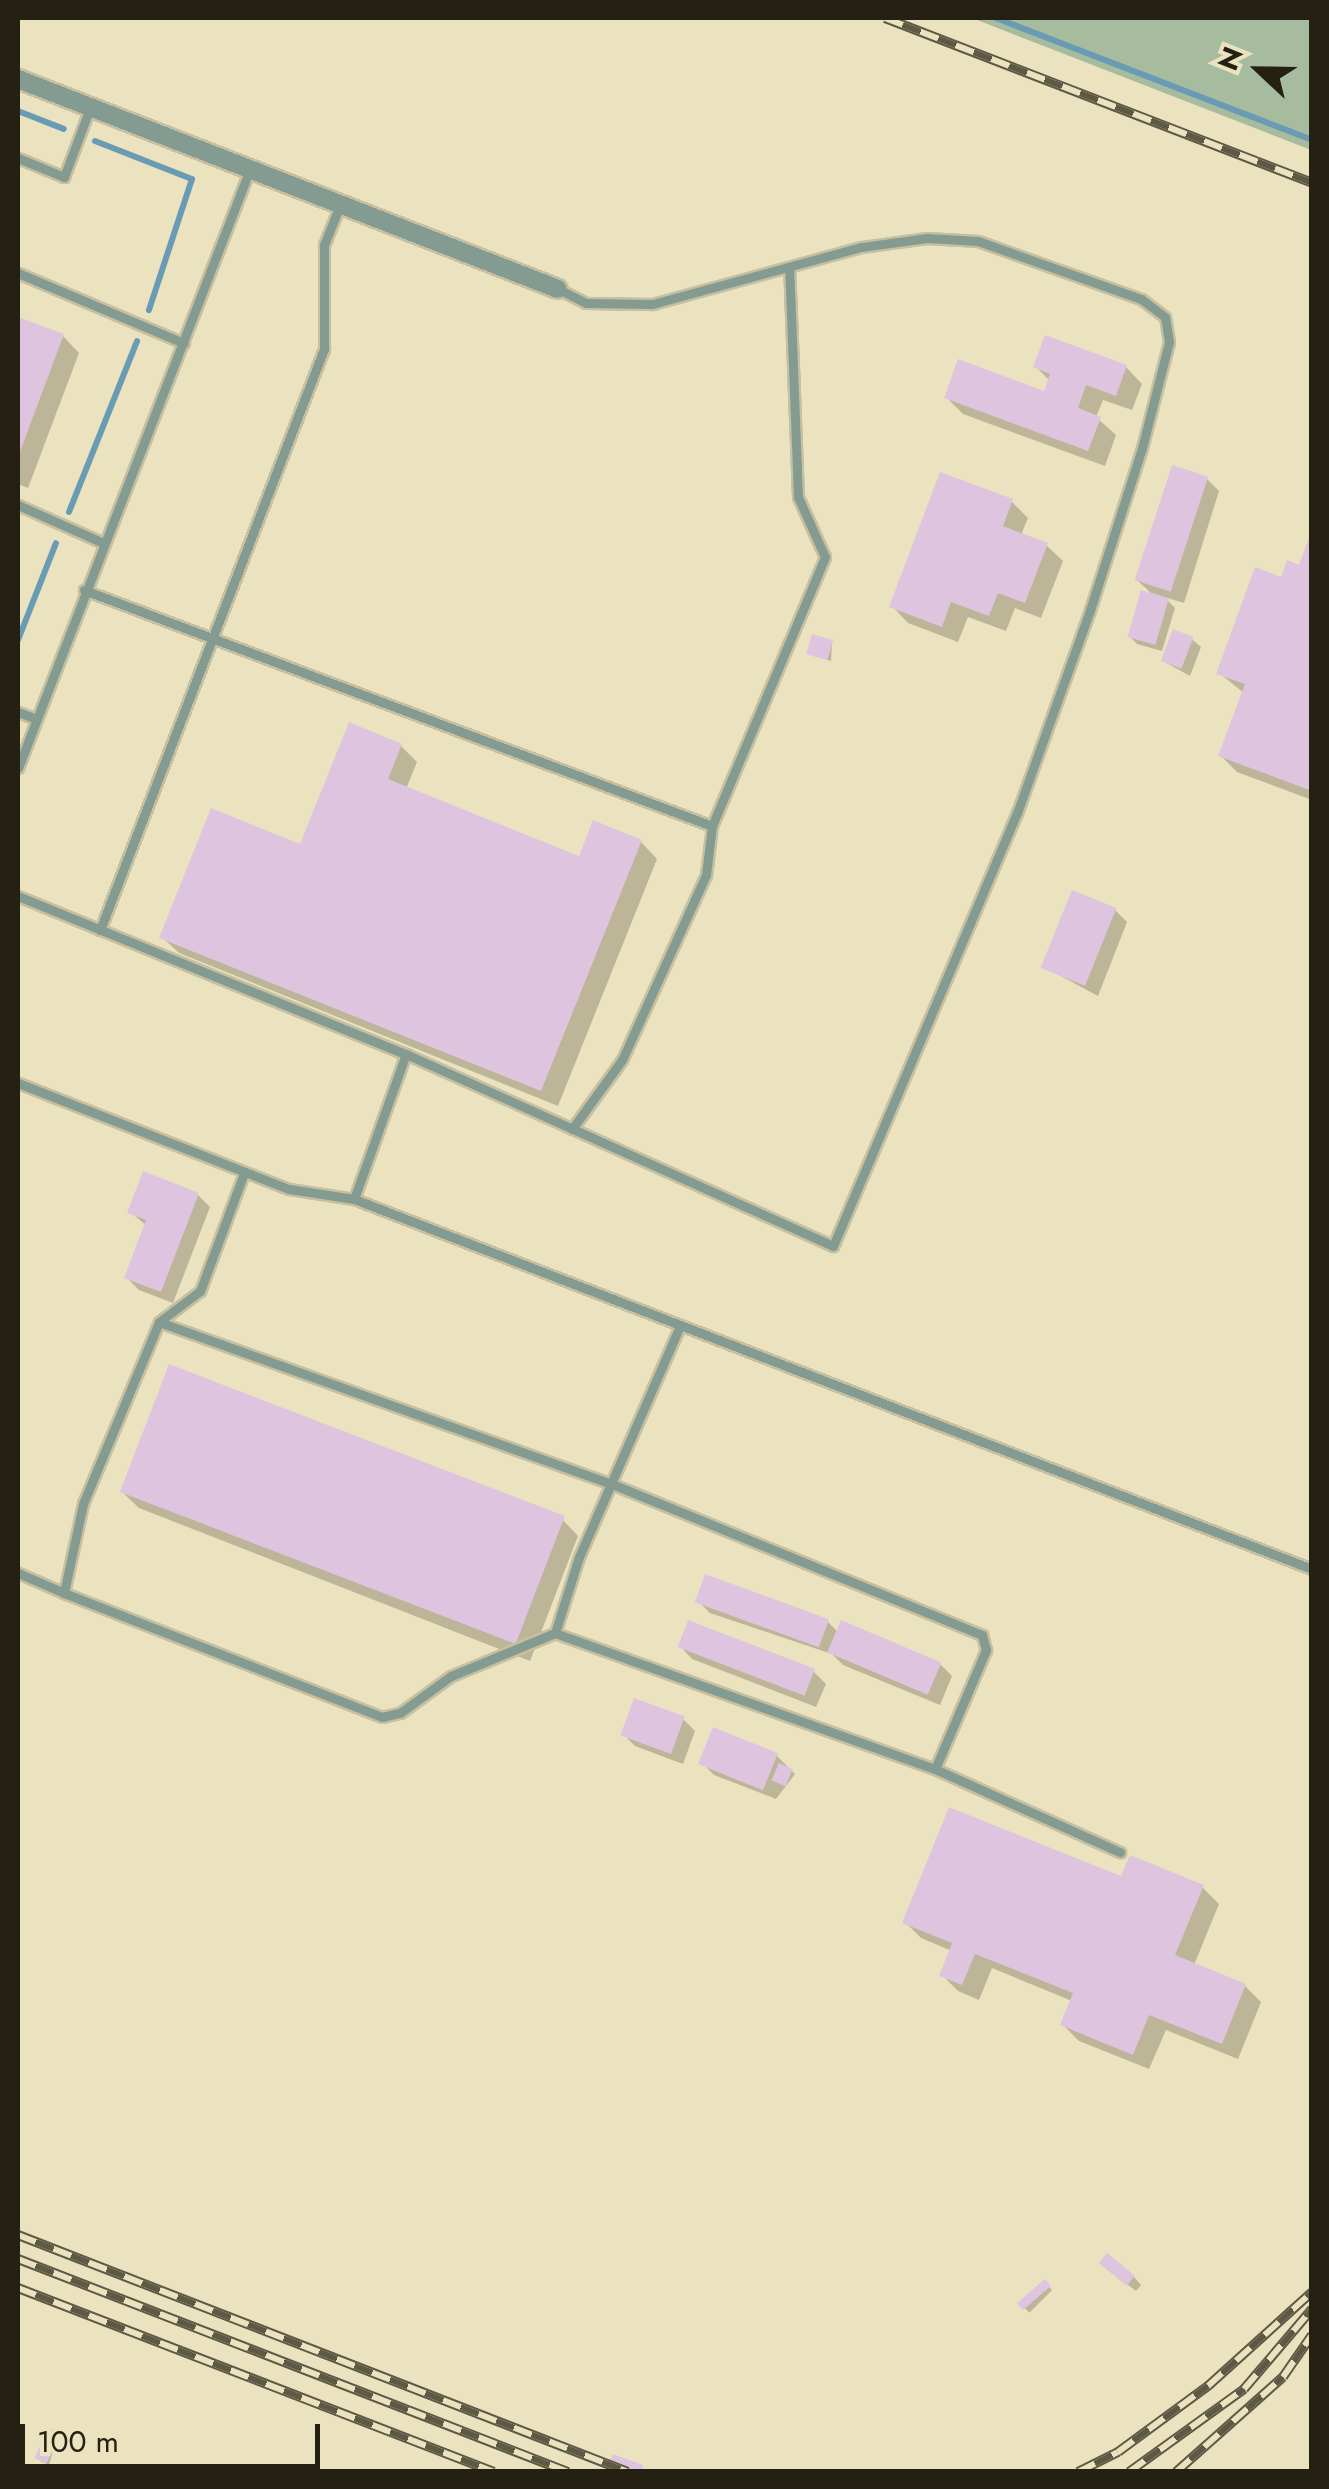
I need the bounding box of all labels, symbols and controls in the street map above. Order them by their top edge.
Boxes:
north arrow [1209,20,1309,120]
text: N [1208,41,1254,77]
scale bar [25,2404,325,2466]
text: 100 m [37,2420,119,2463]

